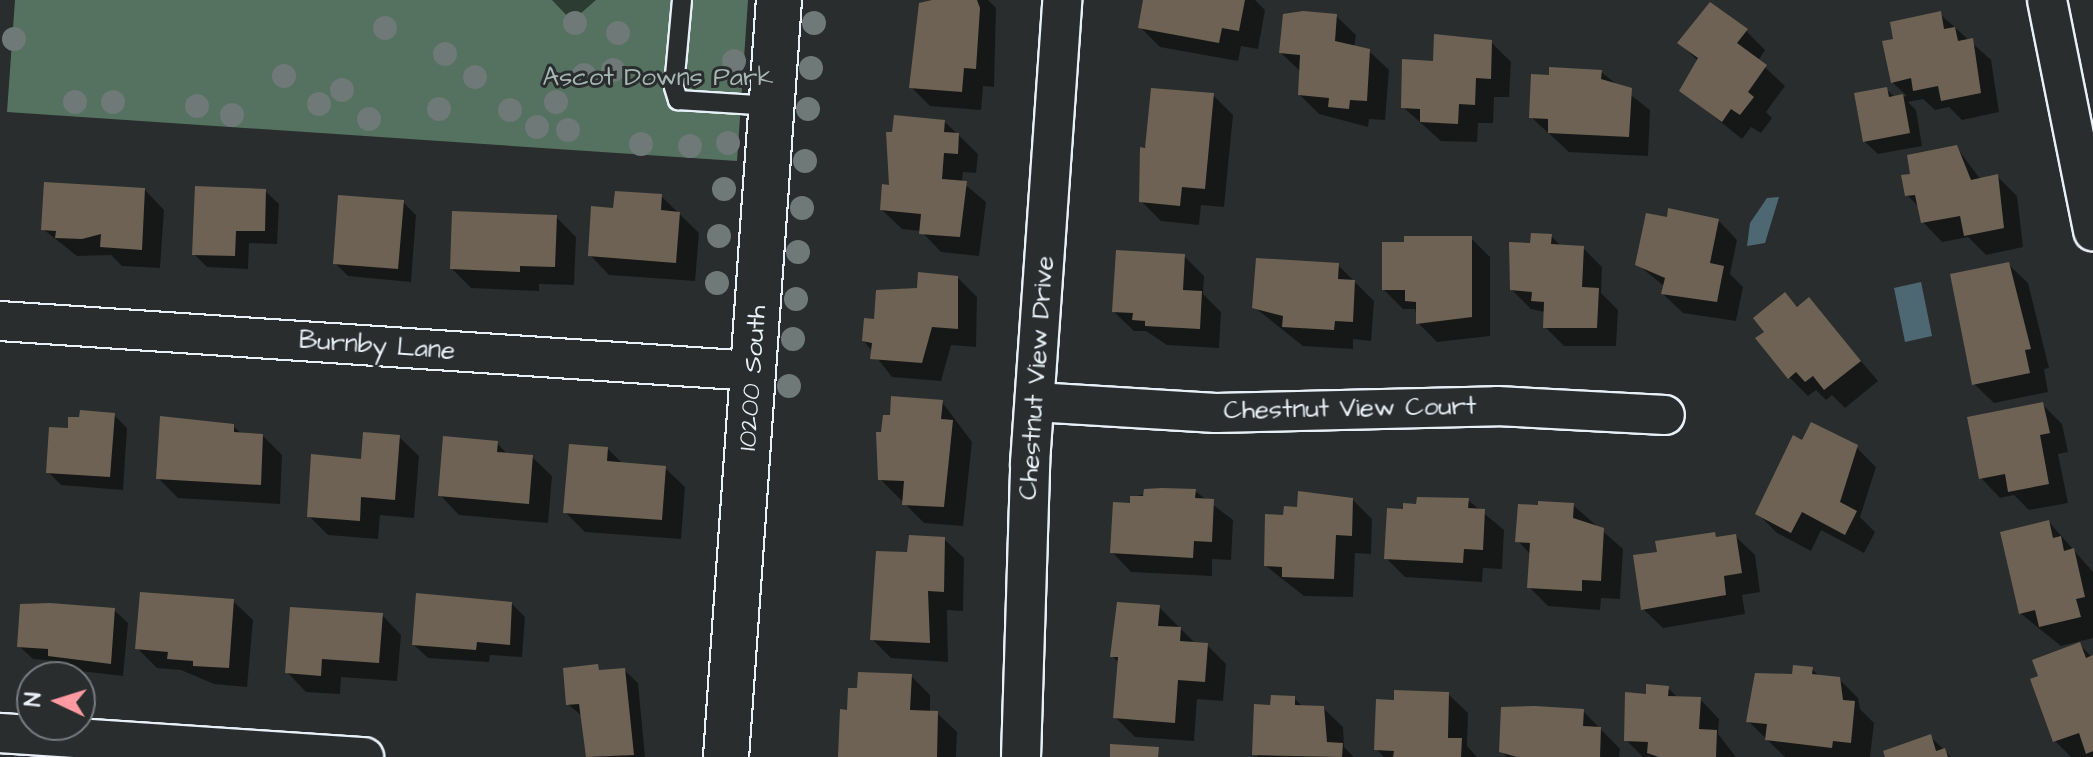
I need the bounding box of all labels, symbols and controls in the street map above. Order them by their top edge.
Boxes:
park label: Ascot Downs Park [543,62,773,94]
street label: Chestnut View Drive [1013,255,1061,501]
street label: 10200 South [732,304,774,452]
street label: Burnby Lane [298,325,456,367]
street label: Chestnut View Court [1223,391,1477,427]
north arrow [16,661,96,741]
text: N [18,691,49,707]

